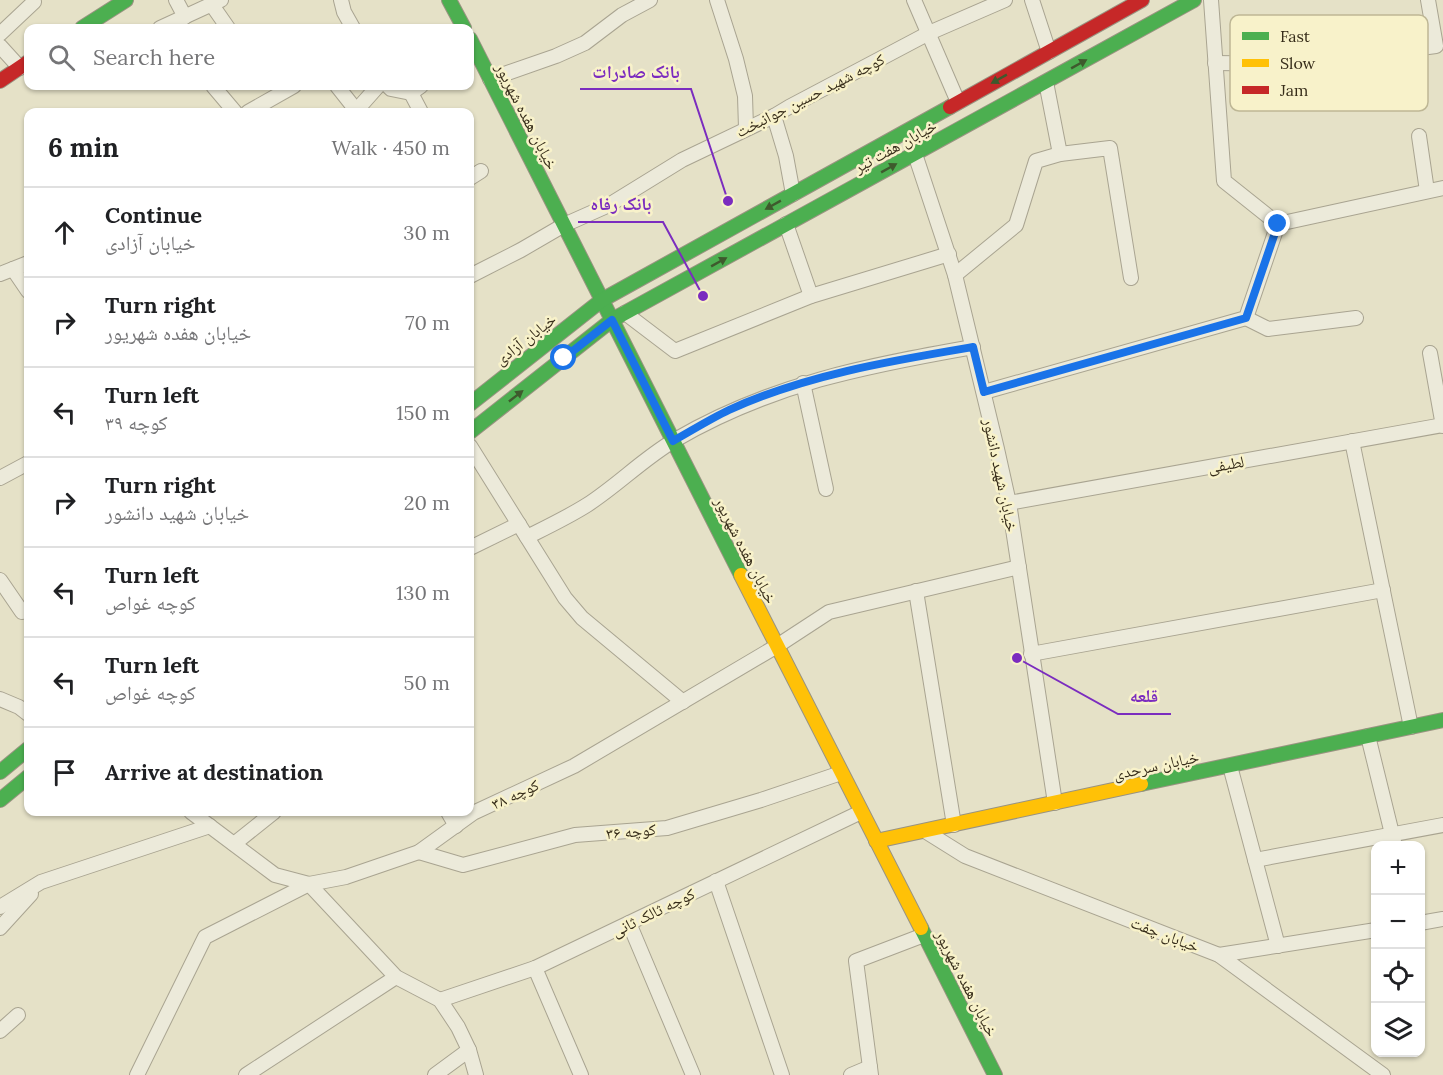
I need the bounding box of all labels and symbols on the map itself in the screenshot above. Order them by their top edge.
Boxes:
legend [1230,15,1428,111]
text: Fast [1280,26,1311,46]
street label: کوچه شهید حسین جوانبخت [732,49,889,142]
callout: بانک صادرات [580,53,691,89]
text: Slow [1280,53,1316,73]
street label: خیابان هفده شهریور [490,58,562,173]
one-way arrow [1070,59,1087,69]
text: بانک صادرات [592,60,680,83]
one-way arrow [991,74,1007,85]
text: Jam [1279,80,1308,100]
street label: خیابان هفت تیر [849,115,940,178]
one-way arrow [881,163,898,173]
callout: بانک رفاه [578,186,663,222]
text: بانک رفاه [591,192,652,215]
one-way arrow [764,200,781,210]
route end [1264,210,1290,236]
one-way arrow [710,257,727,267]
street label: خیابان آزادی [490,309,560,370]
route start [550,344,576,370]
one-way arrow [508,390,523,402]
street label: خیابان شهید دانشور [978,416,1023,534]
street label: لطیفی [1206,451,1246,478]
street label: خیابان هفده شهریور [709,492,781,607]
callout: قلعه [1118,678,1171,714]
text: قلعه [1130,684,1158,707]
street label: خیابان سرحدی [1112,746,1201,785]
street label: کوچه ۳۸ [488,774,542,814]
street label: کوچه ۳۶ [605,819,657,843]
street label: کوچه ثالک ثانی [608,883,699,942]
street label: خیابان چفت [1128,912,1202,957]
street label: خیابان هفده شهریور [930,925,1002,1040]

